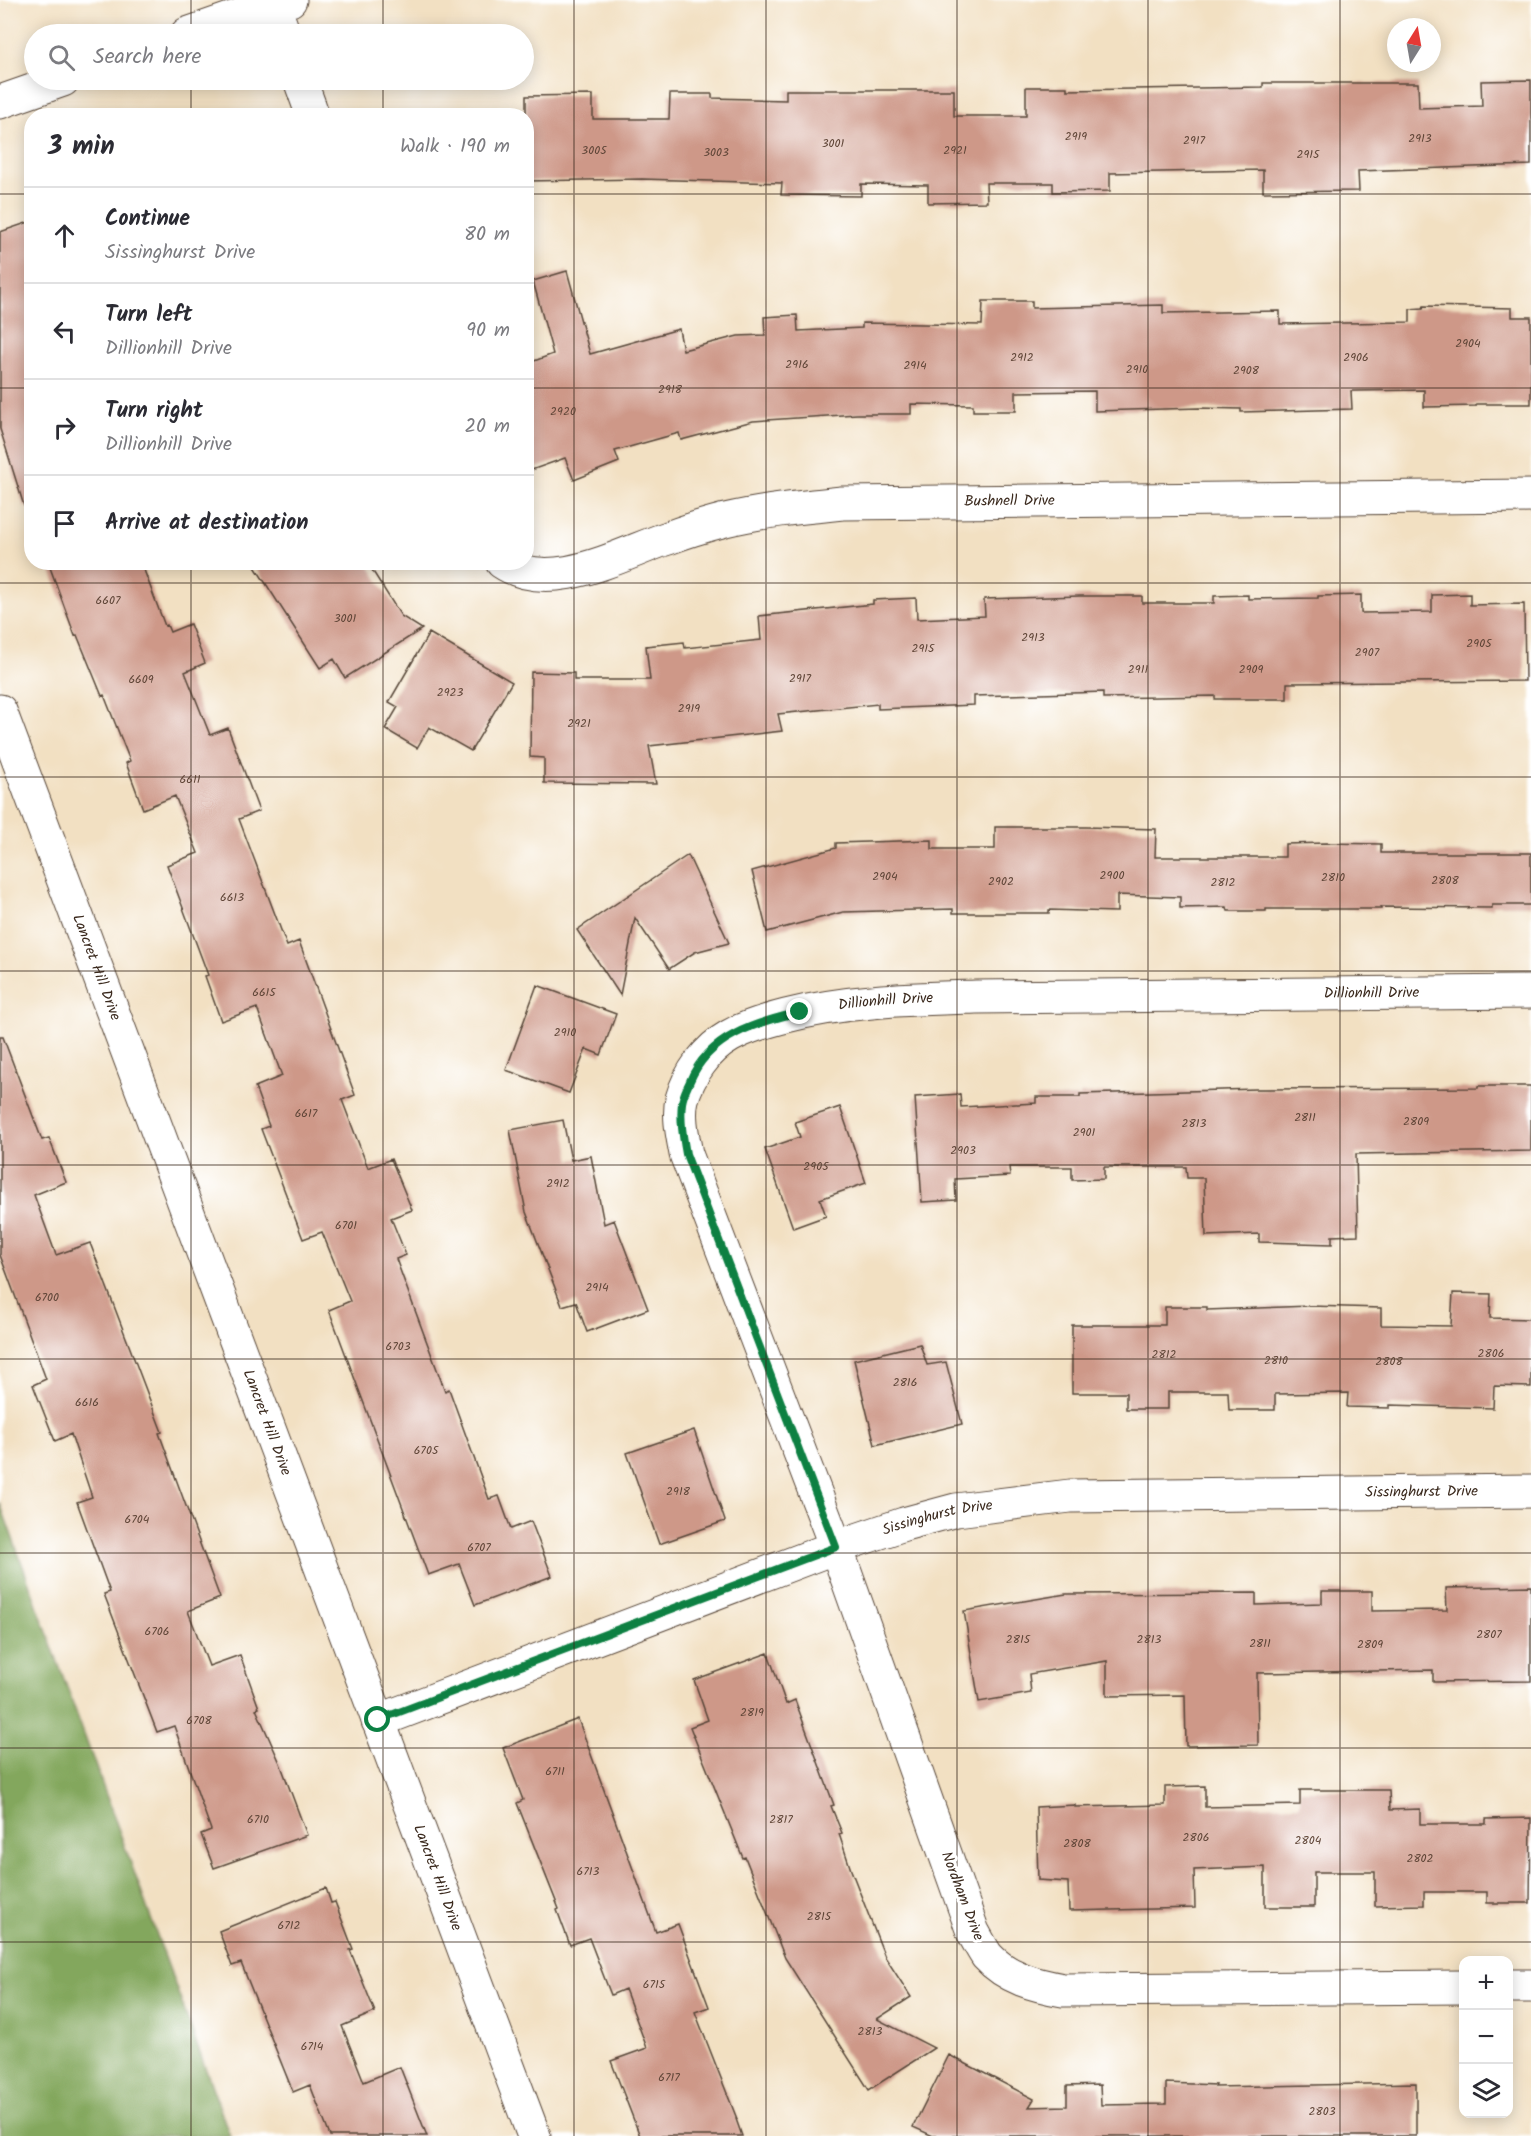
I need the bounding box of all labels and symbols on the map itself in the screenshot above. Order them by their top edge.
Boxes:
north arrow [1387,18,1441,72]
house number: 2919 [1065,127,1087,146]
house number: 2913 [1408,129,1432,148]
house number: 2917 [1183,131,1206,150]
house number: 3001 [822,134,845,153]
house number: 3005 [581,141,608,160]
house number: 2921 [943,141,967,160]
house number: 3003 [703,143,729,162]
house number: 2915 [1296,145,1321,164]
house number: 2904 [1455,334,1481,353]
house number: 2912 [1010,348,1034,367]
house number: 2906 [1343,348,1369,367]
house number: 2916 [785,355,809,374]
house number: 2914 [903,356,927,375]
house number: 2910 [1126,360,1148,379]
house number: 2908 [1233,361,1260,380]
house number: 2918 [658,380,683,399]
house number: 2920 [550,402,576,421]
street label: Bushnell Drive [964,489,1055,514]
house number: 6607 [96,591,121,610]
house number: 3001 [334,609,357,628]
house number: 2913 [1021,628,1045,647]
house number: 2905 [1466,634,1493,653]
house number: 2915 [911,639,936,658]
house number: 2907 [1355,643,1380,662]
house number: 2911 [1128,660,1148,679]
house number: 2909 [1239,660,1263,679]
house number: 2917 [789,669,812,688]
house number: 6609 [128,670,154,689]
house number: 2923 [437,683,463,702]
house number: 2919 [678,699,700,718]
house number: 2921 [567,714,591,733]
house number: 6611 [180,770,201,789]
house number: 2900 [1100,866,1124,885]
house number: 2904 [872,867,898,886]
house number: 2810 [1321,868,1345,887]
house number: 2808 [1431,871,1459,890]
house number: 2902 [988,872,1014,891]
house number: 2812 [1211,873,1235,892]
house number: 6613 [220,888,244,907]
street label: Lancret Hill Drive [65,911,127,1024]
street label: Dillionhill Drive [1324,981,1419,1006]
house number: 6615 [252,983,277,1002]
street label: Dillionhill Drive [837,986,934,1018]
route end [786,998,812,1024]
house number: 2910 [554,1023,576,1042]
house number: 6617 [295,1104,318,1123]
house number: 2811 [1294,1108,1316,1127]
house number: 2809 [1403,1112,1429,1131]
house number: 2813 [1182,1114,1207,1133]
house number: 2901 [1073,1123,1096,1142]
house number: 2903 [950,1141,976,1160]
house number: 2905 [803,1157,830,1176]
house number: 2912 [546,1174,570,1193]
house number: 6701 [335,1216,357,1235]
house number: 2914 [585,1278,609,1297]
house number: 6700 [35,1288,59,1307]
house number: 6703 [385,1337,411,1356]
house number: 2806 [1478,1344,1504,1363]
house number: 2812 [1152,1345,1176,1364]
house number: 2810 [1264,1351,1288,1370]
house number: 2808 [1375,1352,1403,1371]
street label: Lancret Hill Drive [236,1366,298,1479]
house number: 2816 [893,1373,917,1392]
house number: 6616 [75,1393,99,1412]
house number: 6705 [414,1441,440,1460]
street label: Sissinghurst Drive [1365,1480,1478,1505]
house number: 2918 [666,1482,691,1501]
street label: Sissinghurst Drive [879,1494,994,1542]
house number: 6704 [125,1510,150,1529]
house number: 6707 [467,1538,491,1557]
house number: 6706 [145,1622,169,1641]
house number: 2807 [1476,1625,1502,1644]
house number: 2815 [1006,1630,1032,1649]
house number: 2813 [1137,1630,1162,1649]
house number: 2811 [1249,1634,1271,1653]
house number: 2809 [1357,1635,1383,1654]
house number: 2819 [740,1703,764,1722]
route start [364,1706,390,1732]
house number: 6708 [186,1711,212,1730]
house number: 6711 [545,1762,565,1781]
house number: 6710 [247,1810,269,1829]
house number: 2817 [769,1810,793,1829]
street label: Lancret Hill Drive [406,1821,468,1935]
house number: 2806 [1183,1828,1209,1847]
house number: 2804 [1295,1831,1322,1850]
house number: 2808 [1063,1834,1091,1853]
street label: Nordham Drive [934,1848,990,1944]
house number: 2802 [1406,1849,1434,1868]
house number: 6713 [577,1862,600,1881]
house number: 2815 [807,1907,833,1926]
house number: 6712 [278,1916,300,1935]
house number: 6715 [643,1975,667,1994]
house number: 2813 [858,2022,883,2041]
house number: 6714 [301,2037,324,2056]
house number: 6717 [658,2068,680,2087]
house number: 2803 [1308,2102,1336,2121]

